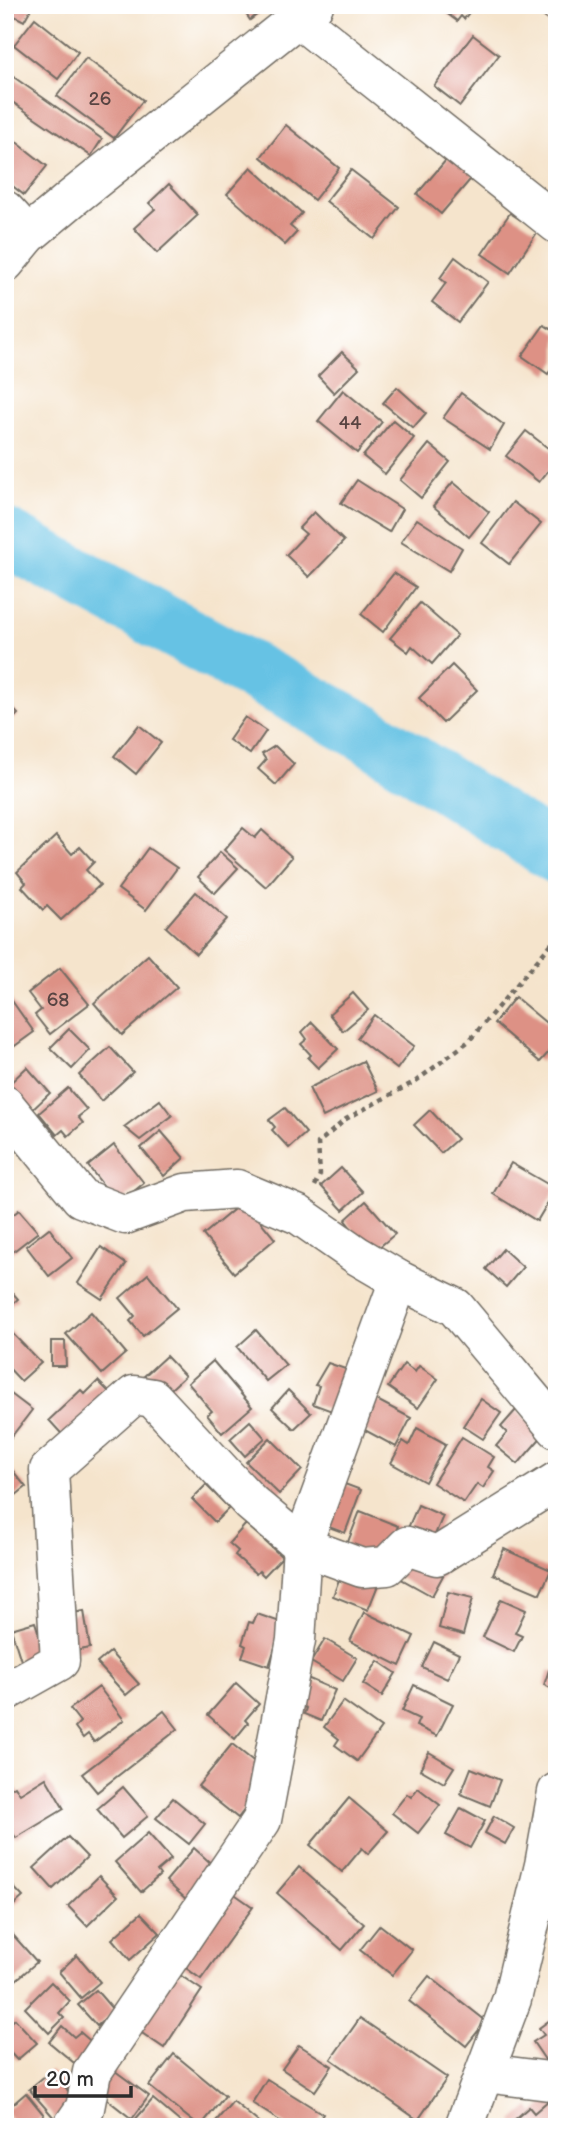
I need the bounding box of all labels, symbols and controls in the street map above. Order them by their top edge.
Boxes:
house number: 26 [89,88,111,111]
house number: 44 [338,412,362,435]
house number: 68 [47,989,69,1012]
scale bar [35,2055,131,2099]
text: 20 m [46,2067,94,2092]

